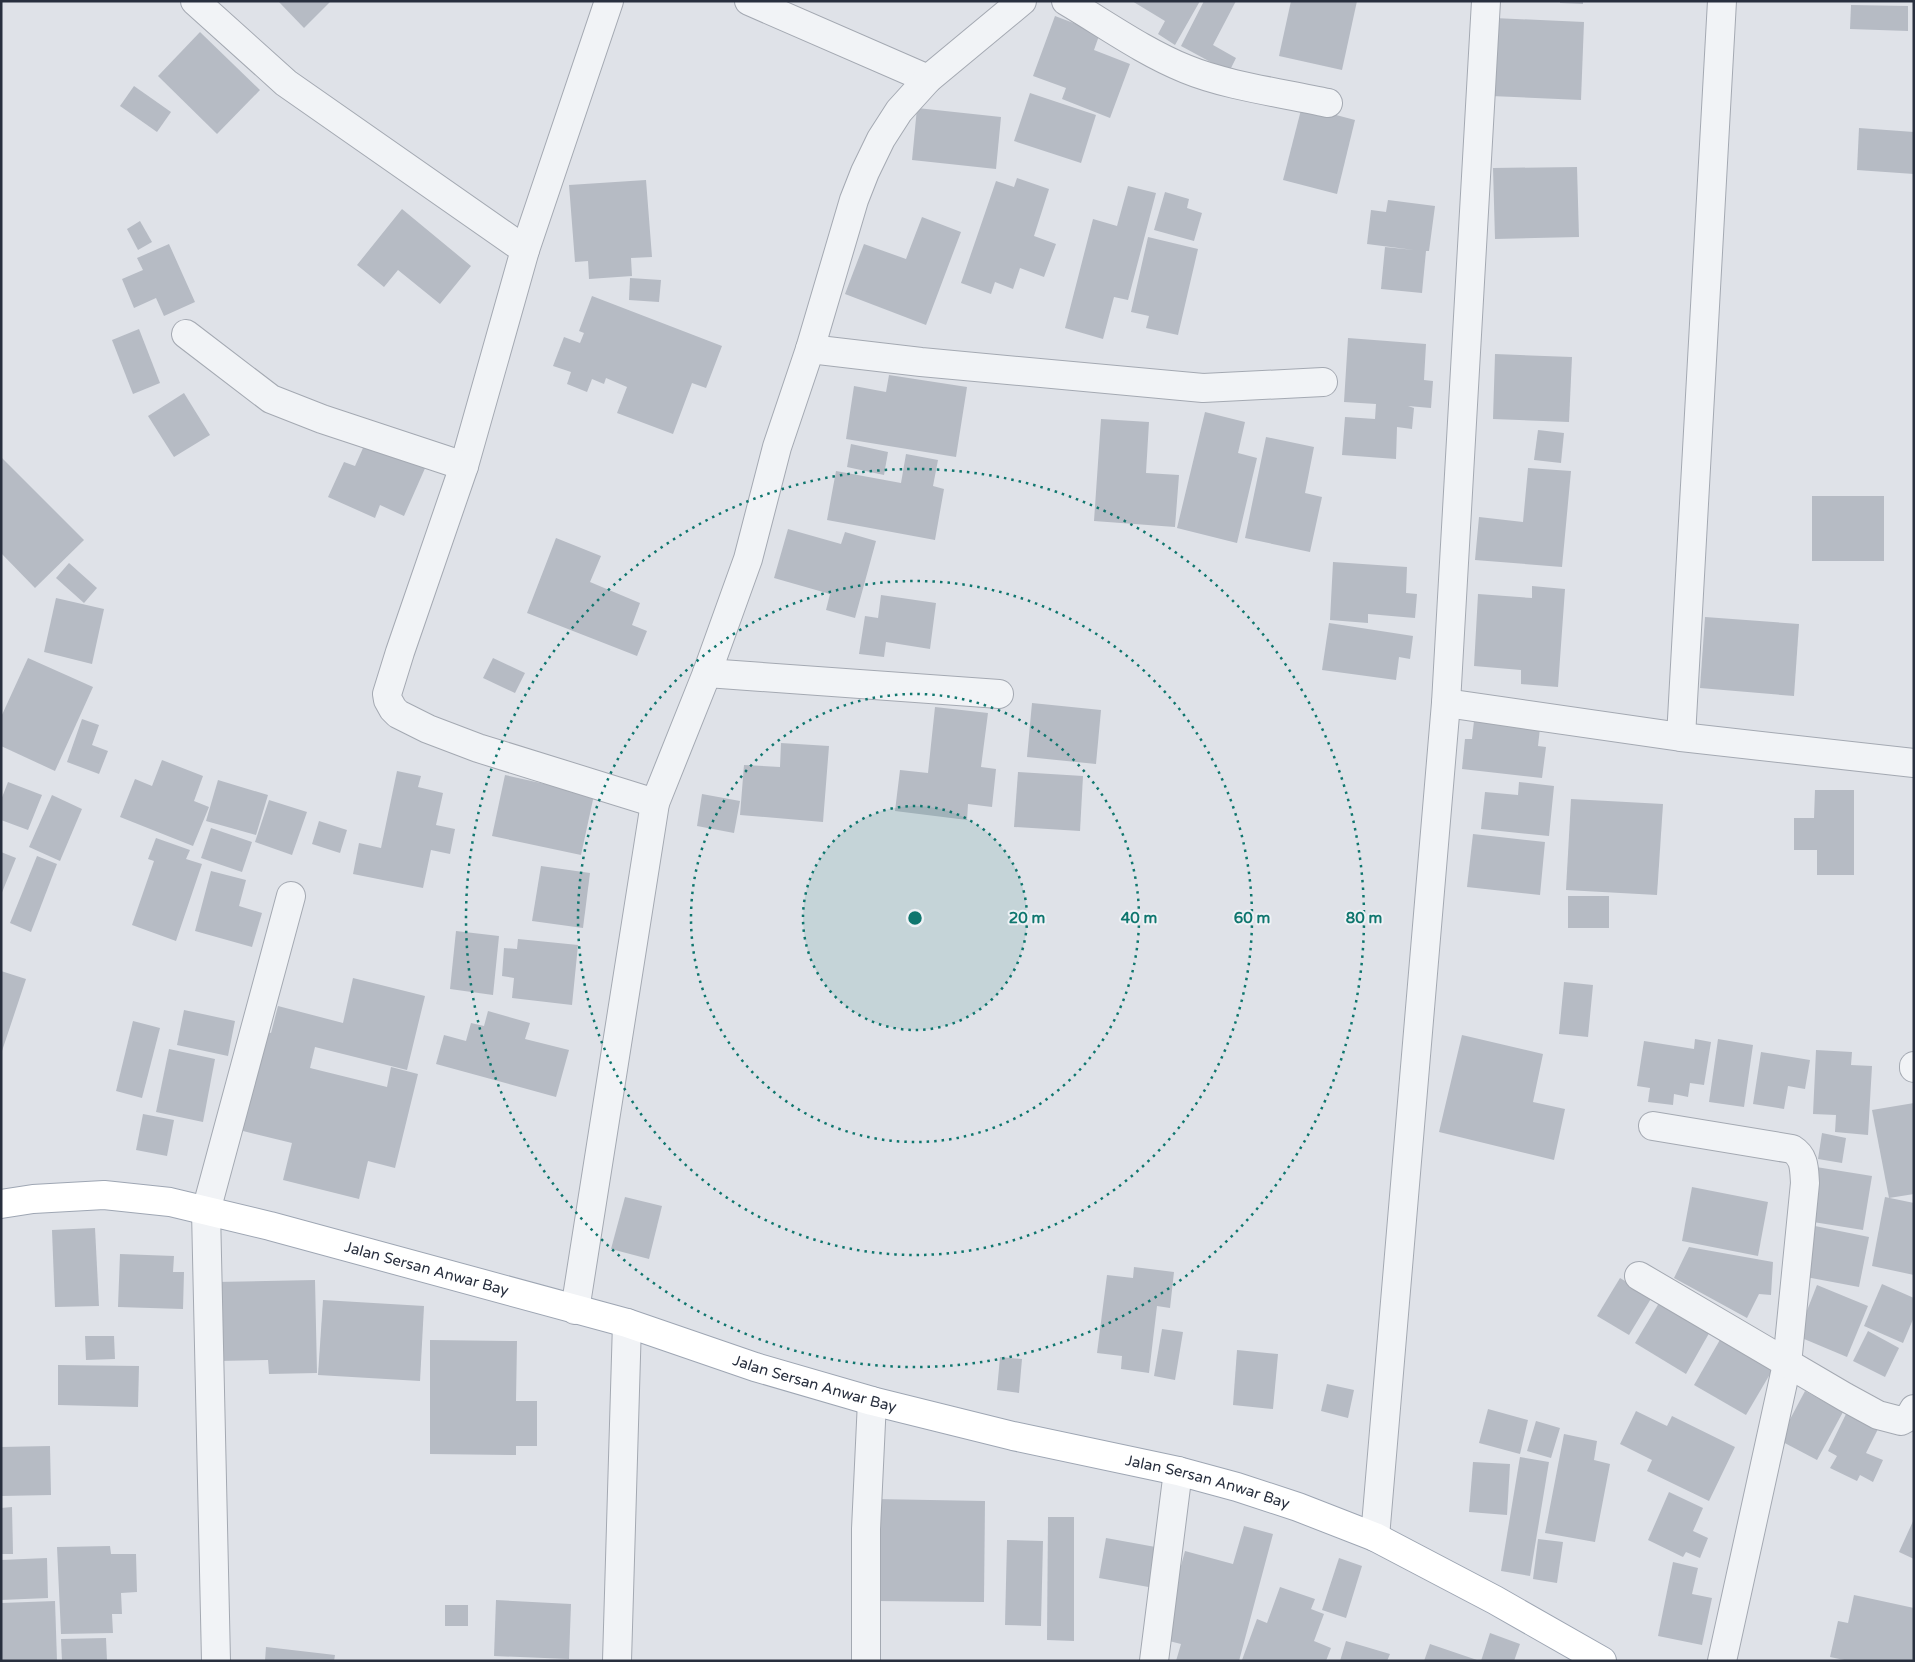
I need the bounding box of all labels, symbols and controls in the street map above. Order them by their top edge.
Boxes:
centre of rings [906,909,924,927]
text: 20 m [1009,909,1045,927]
text: 40 m [1121,909,1157,927]
text: 60 m [1234,909,1270,927]
text: 80 m [1346,909,1382,927]
street label: Jalan Sersan Anwar Bay [342,1238,511,1299]
street label: Jalan Sersan Anwar Bay [730,1351,898,1416]
street label: Jalan Sersan Anwar Bay [1124,1451,1292,1513]

